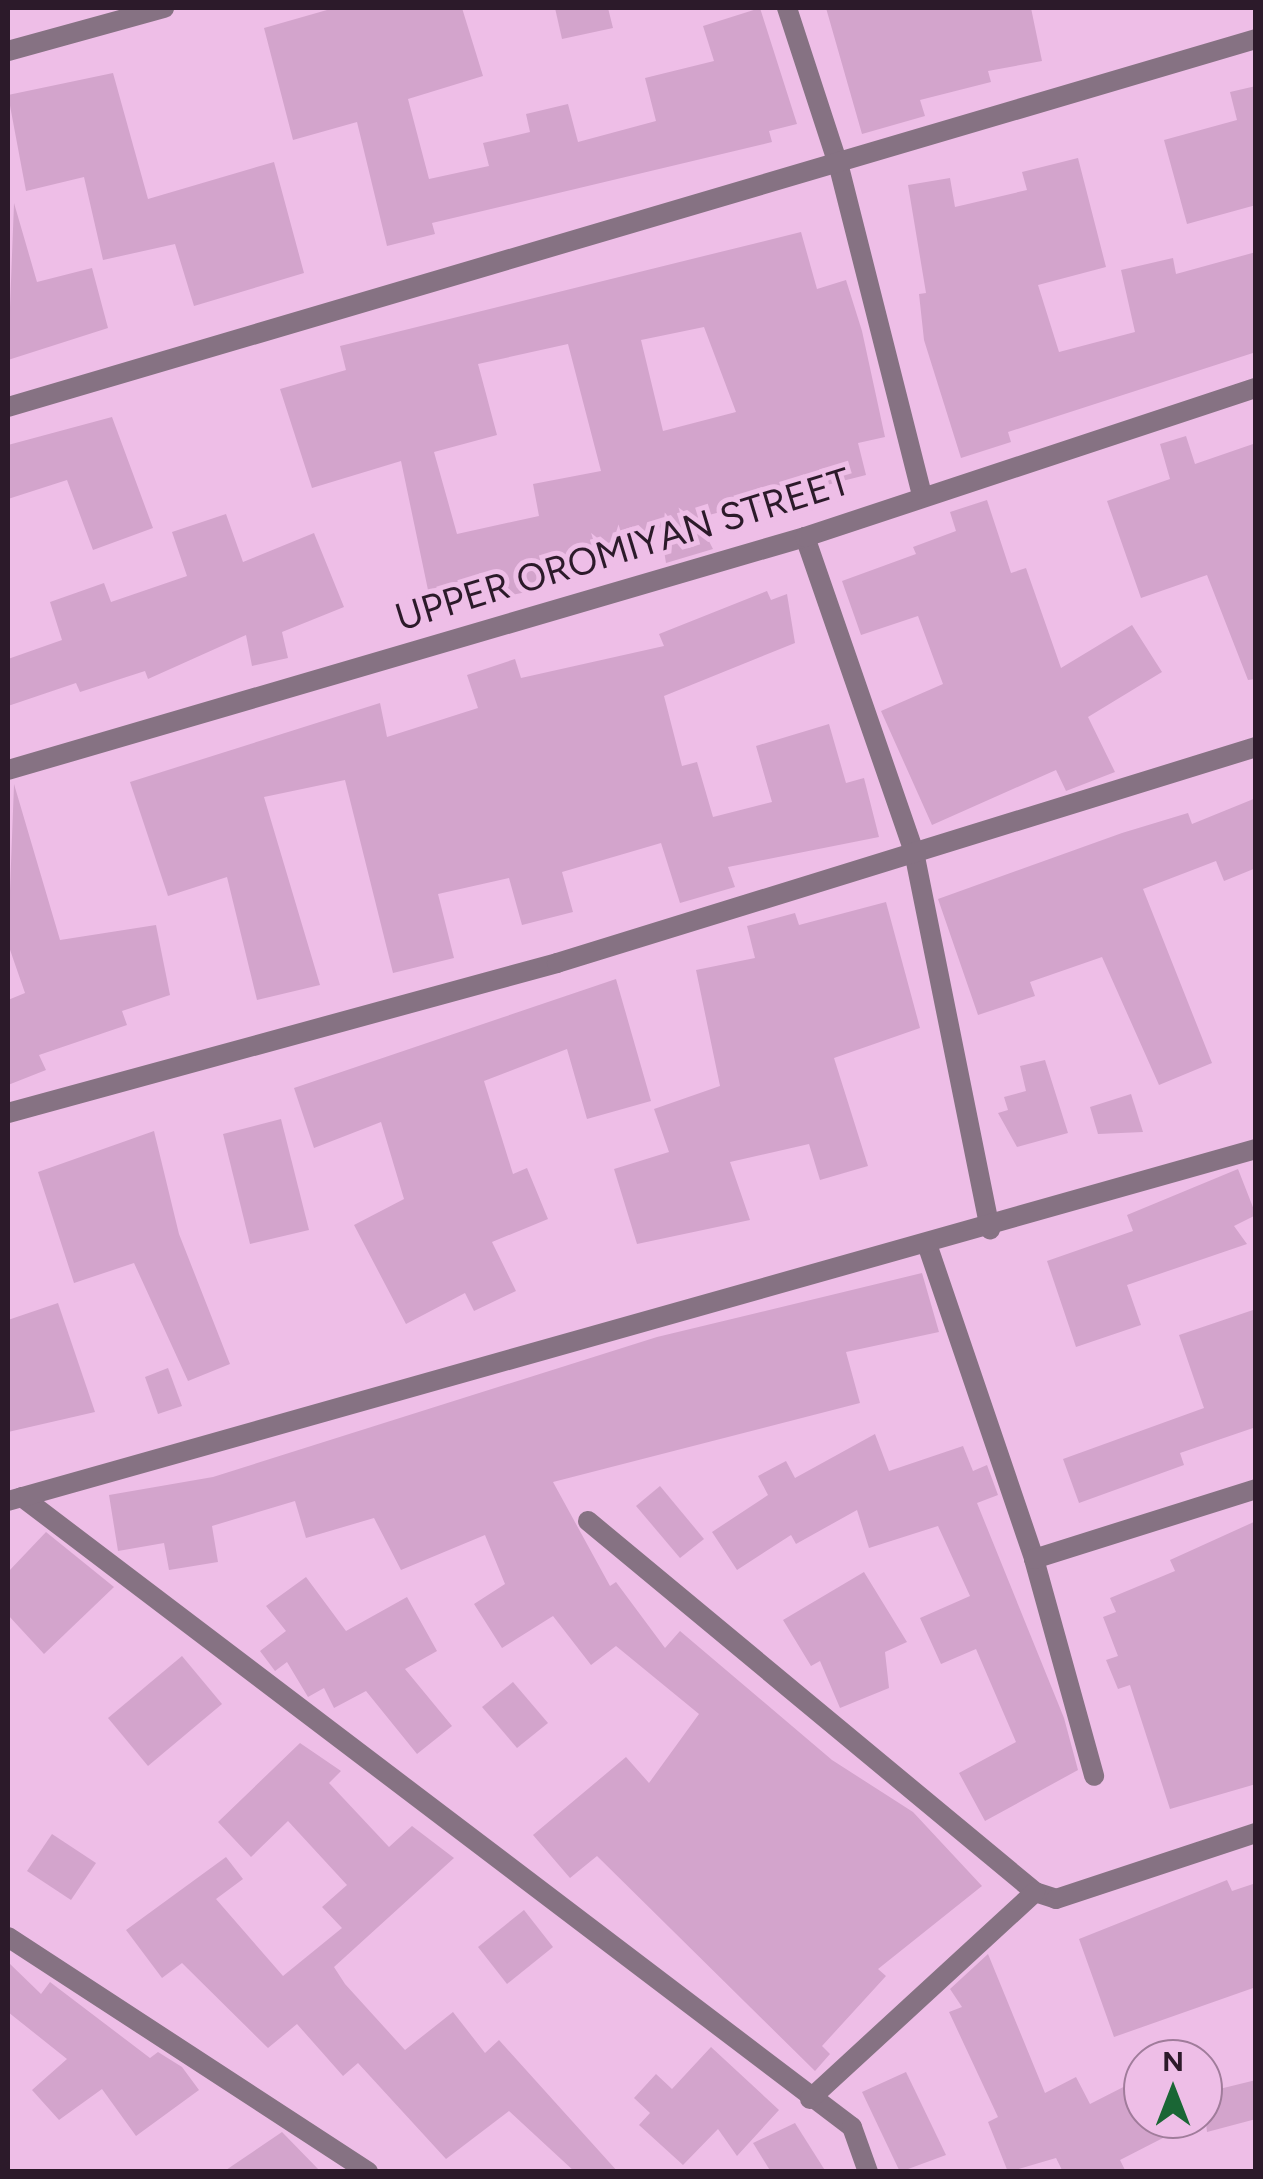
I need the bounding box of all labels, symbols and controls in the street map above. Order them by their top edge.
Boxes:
street label: UPPER OROMIYAN STREET [390,459,856,641]
north arrow [1123,2039,1223,2139]
text: N [1162,2044,1184,2078]

